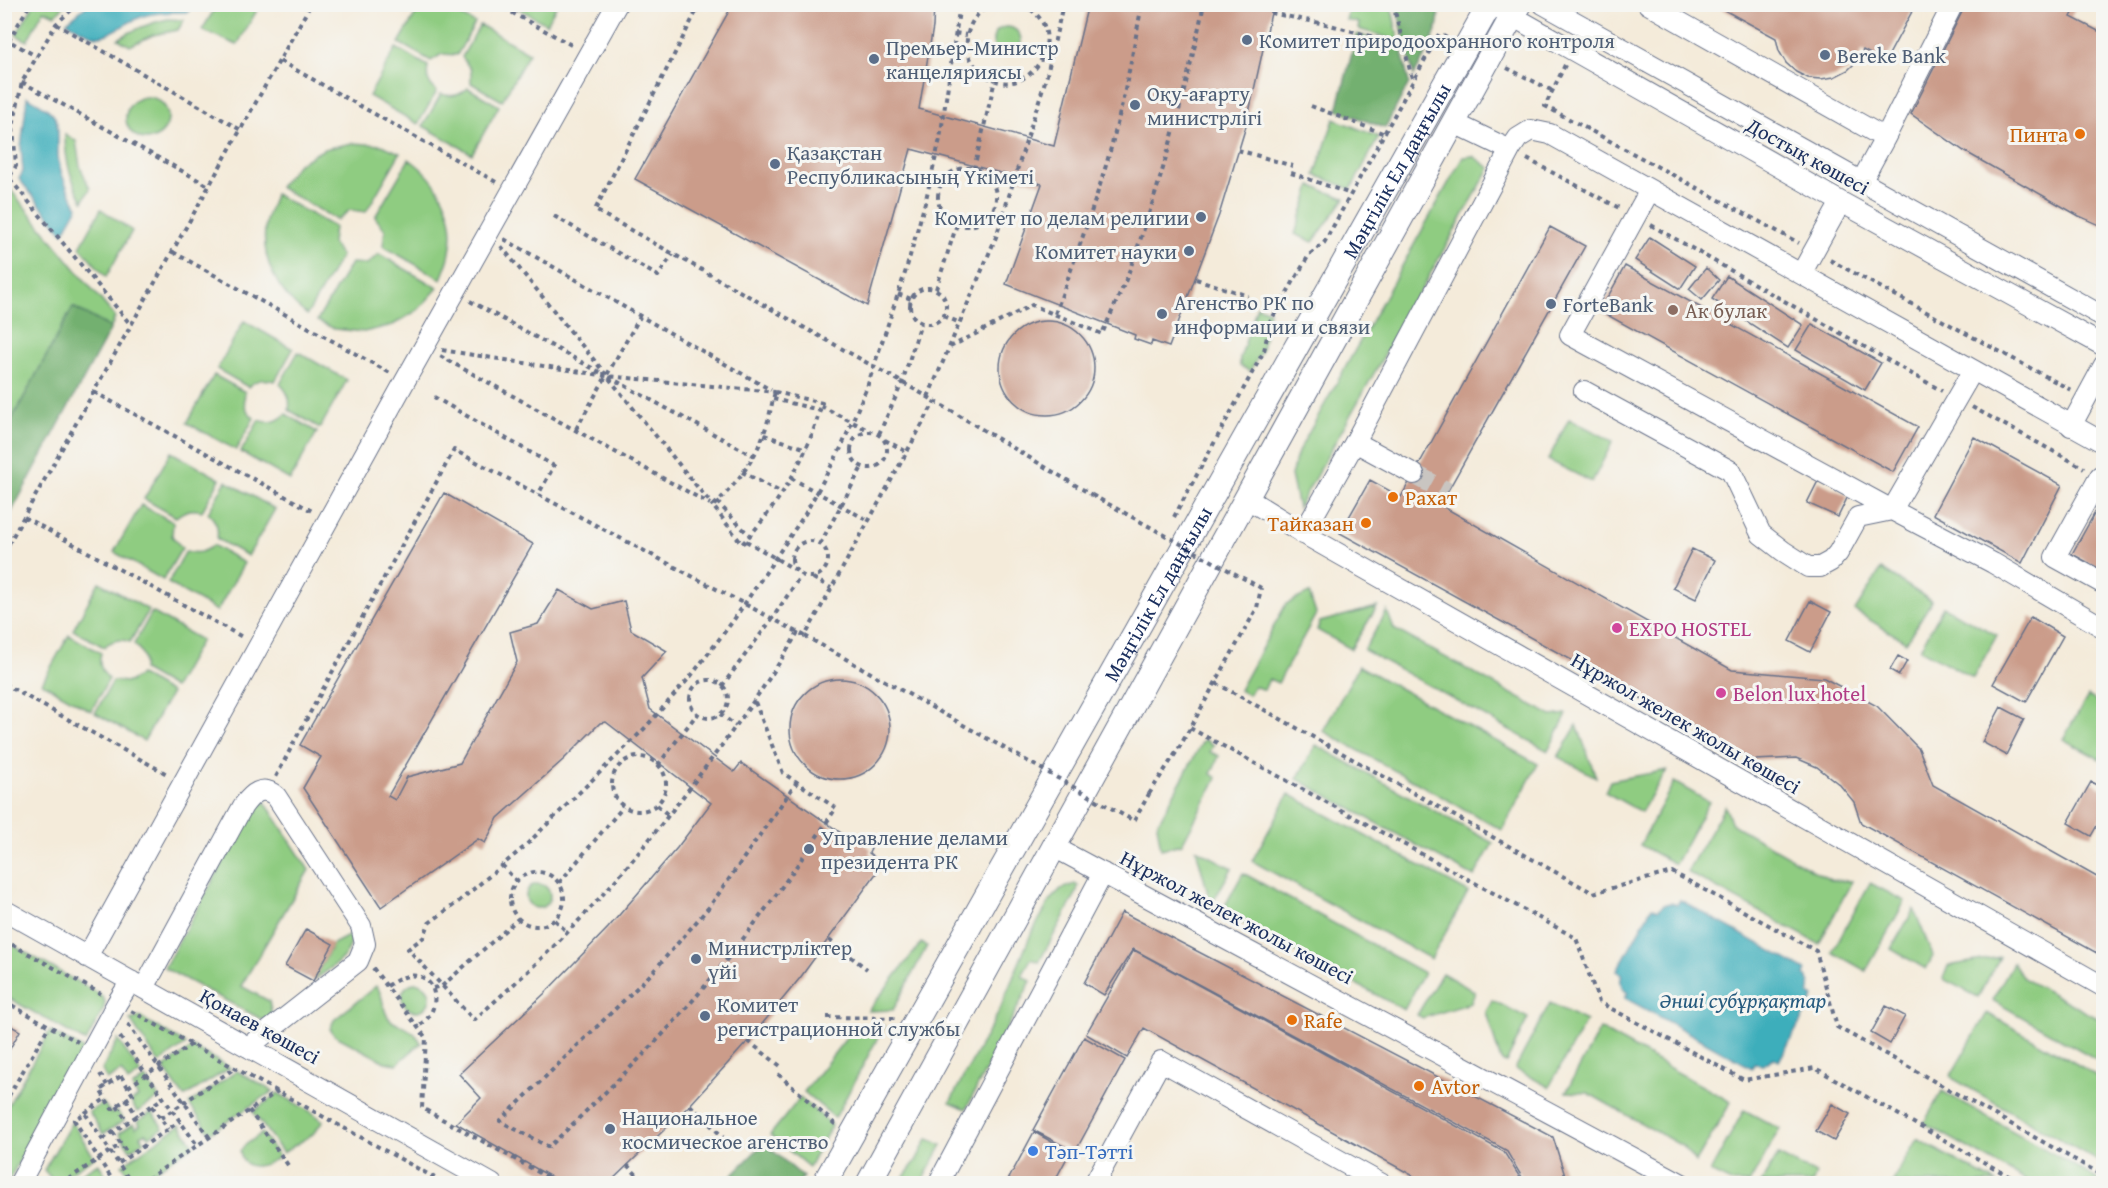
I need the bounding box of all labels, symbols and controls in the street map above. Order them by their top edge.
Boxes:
place label: Комитет природоохранного контроля [1259,25,1615,56]
place label: Премьер-Министр канцеляриясы [886,32,1058,87]
marker: Комитет природоохранного контроля [1240,33,1254,47]
place label: Bereke Bank [1837,40,1946,71]
marker: Bereke Bank [1818,48,1832,62]
marker: Премьер-Министр канцеляриясы [867,52,881,66]
street label: Мәңгілік Ел даңғылы [1334,77,1458,264]
place label: Оқу-ағарту министрлігі [1147,78,1262,133]
marker: Оқу-ағарту министрлігі [1128,98,1142,112]
street label: Достық көшесі [1740,109,1875,203]
place label: Пинта [2010,119,2068,150]
marker: Пинта [2073,127,2087,141]
place label: Қазақстан Республикасының Үкіметі [787,137,1034,192]
marker: Қазақстан Республикасының Үкіметі [768,157,782,171]
place label: Комитет по делам религии [934,202,1189,233]
marker: Комитет по делам религии [1194,210,1208,224]
place label: Комитет науки [1035,236,1177,267]
marker: Комитет науки [1182,244,1196,258]
place label: Агенство РК по информации и связи [1174,287,1370,342]
place label: ForteBank [1563,289,1654,320]
place label: Ак булак [1685,295,1767,326]
marker: ForteBank [1544,297,1558,311]
marker: Ак булак [1666,303,1680,317]
marker: Агенство РК по информации и связи [1155,307,1169,321]
place label: Рахат [1405,482,1457,513]
marker: Рахат [1386,490,1400,504]
street label: Мәңгілік Ел даңғылы [1095,500,1219,687]
place label: Тайказан [1267,508,1354,539]
marker: Тайказан [1359,516,1373,530]
place label: EXPO HOSTEL [1629,613,1751,644]
marker: EXPO HOSTEL [1610,621,1624,635]
street label: Нұржол желек жолы көшесі [1565,644,1807,802]
place label: Belon lux hotel [1733,678,1866,709]
marker: Belon lux hotel [1714,686,1728,700]
place label: Управление делами президента РК [821,822,1008,877]
marker: Управление делами президента РК [802,842,816,856]
street label: Нұржол желек жолы көшесі [1115,842,1359,992]
place label: Министрліктер үйі [708,932,852,987]
marker: Министрліктер үйі [689,952,703,966]
street label: Қонаев көшесі [194,980,326,1072]
water label: Әнші субұрқақтар [1660,984,1826,1016]
place label: Комитет регистрационной службы [717,989,960,1044]
place label: Rafe [1304,1005,1343,1036]
marker: Комитет регистрационной службы [698,1009,712,1023]
marker: Rafe [1285,1013,1299,1027]
place label: Avtor [1431,1071,1480,1102]
marker: Avtor [1412,1079,1426,1093]
place label: Национальное космическое агенство [622,1102,828,1157]
marker: Национальное космическое агенство [603,1122,617,1136]
place label: Тәп-Тәтті [1045,1136,1133,1167]
marker: Тәп-Тәтті [1026,1144,1040,1158]

